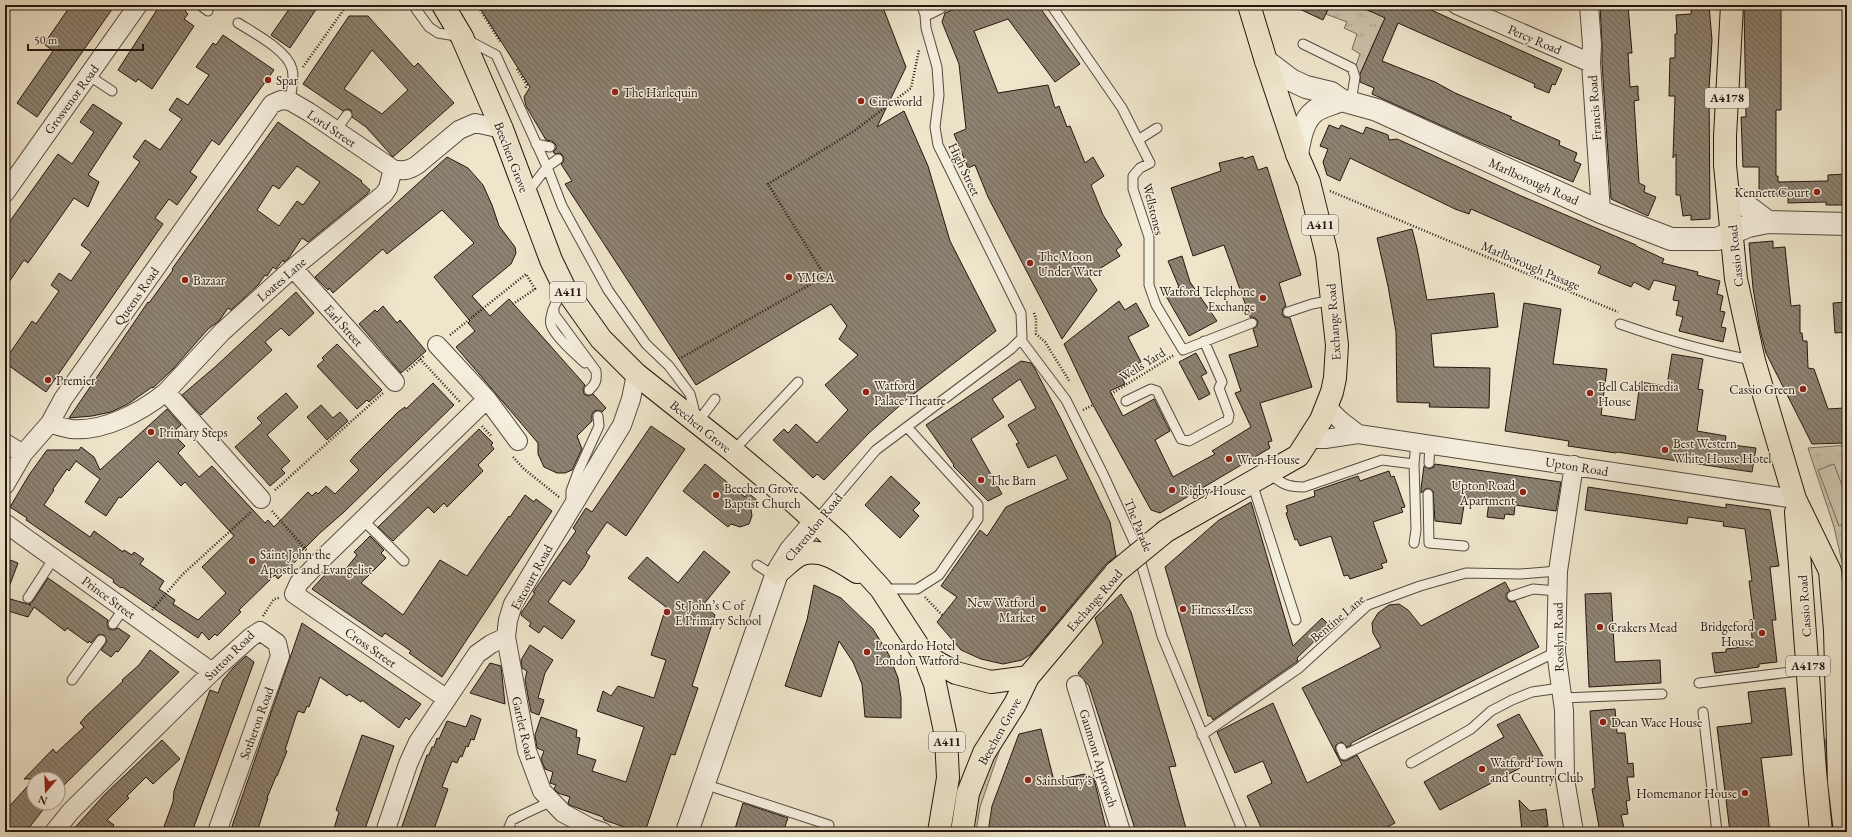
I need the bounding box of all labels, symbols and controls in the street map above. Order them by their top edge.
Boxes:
street label: Percy Road [1505,21,1565,58]
scale bar [28,26,143,52]
text: 50 m [34,32,58,48]
street label: Grosvenor Road [40,61,103,138]
place label: Spar [276,72,299,89]
street label: Francis Road [1584,74,1605,141]
marker: Spar [263,75,273,85]
place label: The Harlequin [623,84,698,101]
marker: The Harlequin [610,87,620,97]
road number: A4178 [1705,88,1749,108]
place label: Cineworld [869,93,923,110]
marker: Cineworld [856,96,866,106]
street label: Lord Street [304,106,360,151]
street label: Beechen Grove [490,119,533,195]
street label: High Street [944,140,985,199]
street label: Marlborough Road [1486,154,1582,209]
street label: Wellstones [1139,181,1168,237]
place label: Kennett Court [1735,184,1809,201]
marker: Kennett Court [1812,187,1822,197]
road number: A411 [1302,215,1338,235]
street label: Cassio Road [1724,224,1747,288]
street label: Marlborough Passage [1479,237,1583,294]
place label: The Moon Under Water [1038,248,1103,280]
street label: Loates Lane [253,253,309,305]
marker: The Moon Under Water [1025,258,1035,268]
street label: Queens Road [110,263,163,329]
place label: YMCA [797,269,835,286]
place label: Bazaar [193,272,226,289]
marker: YMCA [784,272,794,282]
marker: Bazaar [180,275,190,285]
road number: A411 [550,282,586,302]
street label: Exchange Road [1322,282,1345,361]
place label: Watford Telephone Exchange [1159,283,1255,315]
marker: Watford Telephone Exchange [1258,293,1268,303]
street label: Earl Street [320,301,367,350]
street label: Wells Yard [1116,343,1169,385]
place label: Premier [56,372,96,389]
marker: Premier [43,375,53,385]
place label: Watford Palace Theatre [874,377,946,409]
place label: Bell Cablemedia House [1598,378,1679,410]
place label: Cassio Green [1729,381,1795,398]
marker: Cassio Green [1798,384,1808,394]
marker: Watford Palace Theatre [861,387,871,397]
marker: Bell Cablemedia House [1585,388,1595,398]
street label: Beechen Grove [666,396,735,456]
place label: Primary Steps [159,424,228,441]
marker: Primary Steps [146,427,156,437]
place label: Best Western White House Hotel [1673,435,1771,467]
marker: Best Western White House Hotel [1660,445,1670,455]
place label: Wren House [1237,451,1300,468]
street label: Upton Road [1544,453,1610,480]
marker: Wren House [1224,454,1234,464]
place label: The Barn [989,472,1036,489]
marker: The Barn [976,475,986,485]
place label: Upton Road Apartment [1451,477,1515,509]
place label: Beechen Grove Baptist Church [724,480,801,512]
place label: Rigby House [1180,482,1246,499]
marker: Rigby House [1167,485,1177,495]
marker: Upton Road Apartment [1518,487,1528,497]
street label: Clarendon Road [781,489,847,565]
marker: Beechen Grove Baptist Church [711,490,721,500]
street label: The Parade [1120,496,1157,554]
street label: Estcourt Road [507,541,557,613]
place label: Saint John the Apostle and Evangelist [259,546,372,578]
marker: Saint John the Apostle and Evangelist [247,556,257,566]
street label: Exchange Road [1063,565,1126,635]
street label: Prince Street [78,572,139,623]
street label: Cassio Road [1794,574,1815,638]
street label: Bentine Lane [1307,591,1368,646]
place label: New Watford Market [967,594,1035,626]
place label: St John’s C of E Primary School [675,597,761,629]
place label: Fitness4Less [1191,601,1253,618]
street label: Rosslyn Road [1549,602,1568,672]
marker: New Watford Market [1038,604,1048,614]
marker: Fitness4Less [1178,604,1188,614]
marker: St John’s C of E Primary School [662,607,672,617]
place label: Bridgeford House [1700,618,1754,650]
place label: Crakers Mead [1608,619,1678,636]
marker: Crakers Mead [1595,622,1605,632]
street label: Cross Street [341,623,400,671]
street label: Sutton Road [201,626,258,684]
marker: Bridgeford House [1757,628,1767,638]
place label: Leonardo Hotel London Watford [875,637,960,669]
marker: Leonardo Hotel London Watford [862,647,872,657]
road number: A4178 [1786,656,1830,676]
street label: Sotheron Road [236,684,278,762]
street label: Gartlet Road [508,694,539,762]
street label: Beechen Grove [974,695,1025,768]
street label: Gaumont Approach [1076,707,1122,810]
place label: Dean Wace House [1611,714,1702,731]
marker: Dean Wace House [1598,717,1608,727]
road number: A411 [929,732,965,752]
place label: Watford Town and Country Club [1490,754,1584,786]
marker: Watford Town and Country Club [1477,764,1487,774]
north arrow [26,771,66,811]
place label: Sainsbury's [1036,772,1092,789]
marker: Sainsbury's [1023,775,1033,785]
place label: Homemanor House [1636,785,1737,802]
marker: Homemanor House [1740,788,1750,798]
text: N [36,792,49,809]

